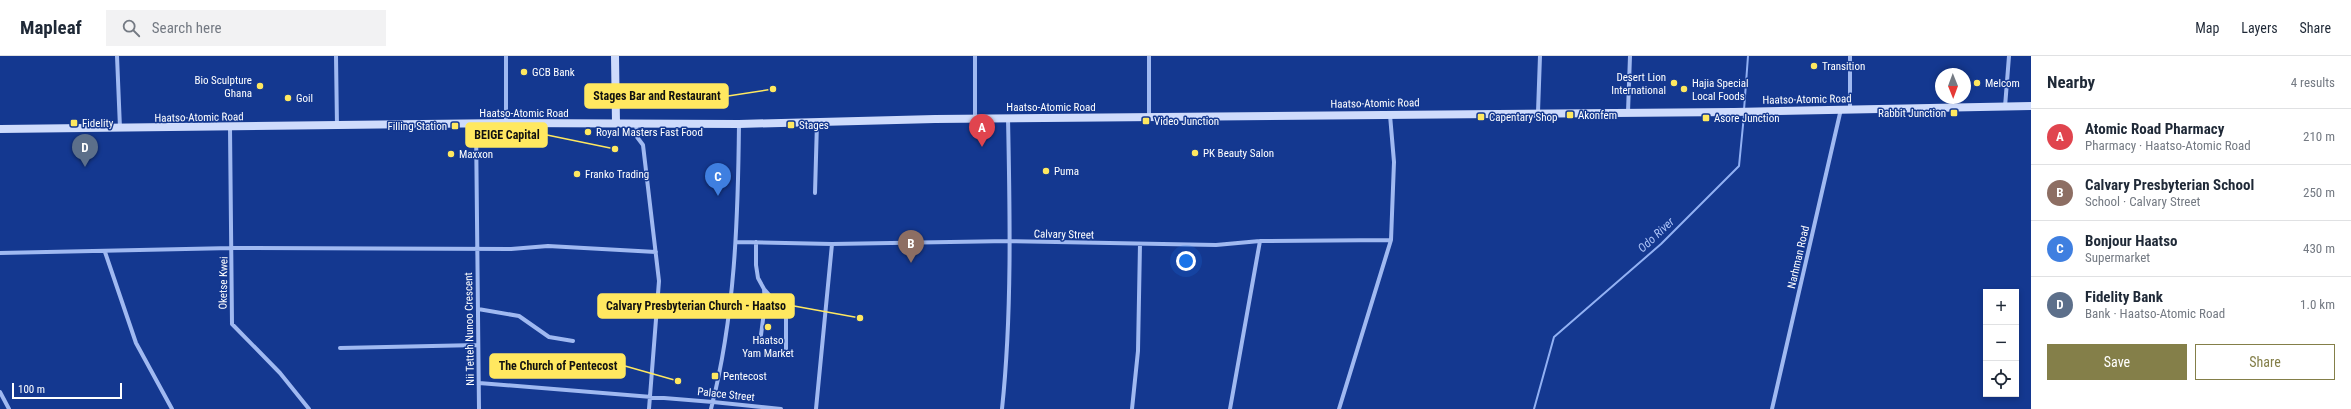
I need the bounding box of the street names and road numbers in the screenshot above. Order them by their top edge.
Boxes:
street label: Haatso-Atomic Road [1762,92,1852,107]
street label: Haatso-Atomic Road [1330,96,1420,111]
street label: Haatso-Atomic Road [1006,101,1096,114]
street label: Haatso-Atomic Road [479,107,569,120]
street label: Haatso-Atomic Road [154,110,244,125]
street label: Narhman Road [1785,224,1812,290]
street label: Calvary Street [1034,227,1094,242]
street label: Oketse Kwei [217,256,230,310]
street label: Nii Tetteh Nunoo Crescent [462,272,477,386]
street label: Palace Street [697,385,755,404]

